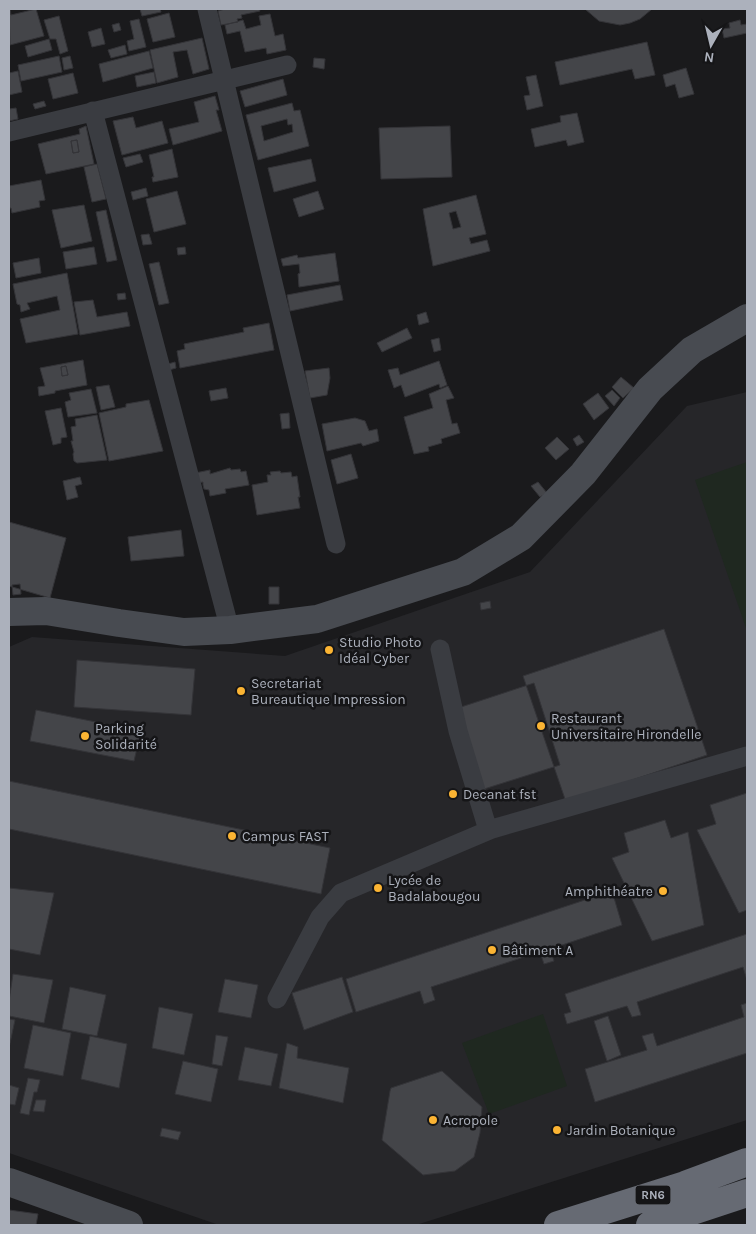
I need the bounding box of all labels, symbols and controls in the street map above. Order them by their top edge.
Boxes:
north arrow [686,20,736,70]
text: N [703,48,715,66]
place label: Studio Photo Idéal Cyber [339,634,421,667]
marker: Studio Photo Idéal Cyber [323,644,335,656]
place label: Secretariat Bureautique Impression [251,675,406,708]
marker: Secretariat Bureautique Impression [235,685,247,697]
place label: Restaurant Universitaire Hirondelle [551,710,702,743]
place label: Parking Solidarité [95,720,157,753]
marker: Restaurant Universitaire Hirondelle [535,720,547,732]
marker: Parking Solidarité [79,730,91,742]
place label: Decanat fst [463,786,536,803]
marker: Decanat fst [447,788,459,800]
place label: Campus FAST [242,828,329,845]
marker: Campus FAST [226,830,238,842]
place label: Lycée de Badalabougou [388,872,481,905]
marker: Lycée de Badalabougou [372,882,384,894]
place label: Amphithéatre [565,883,653,900]
marker: Amphithéatre [657,885,669,897]
place label: Bâtiment A [502,942,573,959]
marker: Bâtiment A [486,944,498,956]
place label: Acropole [443,1112,498,1129]
marker: Acropole [427,1114,439,1126]
place label: Jardin Botanique [567,1122,675,1139]
marker: Jardin Botanique [551,1124,563,1136]
road number: RN6 [636,1186,670,1204]

